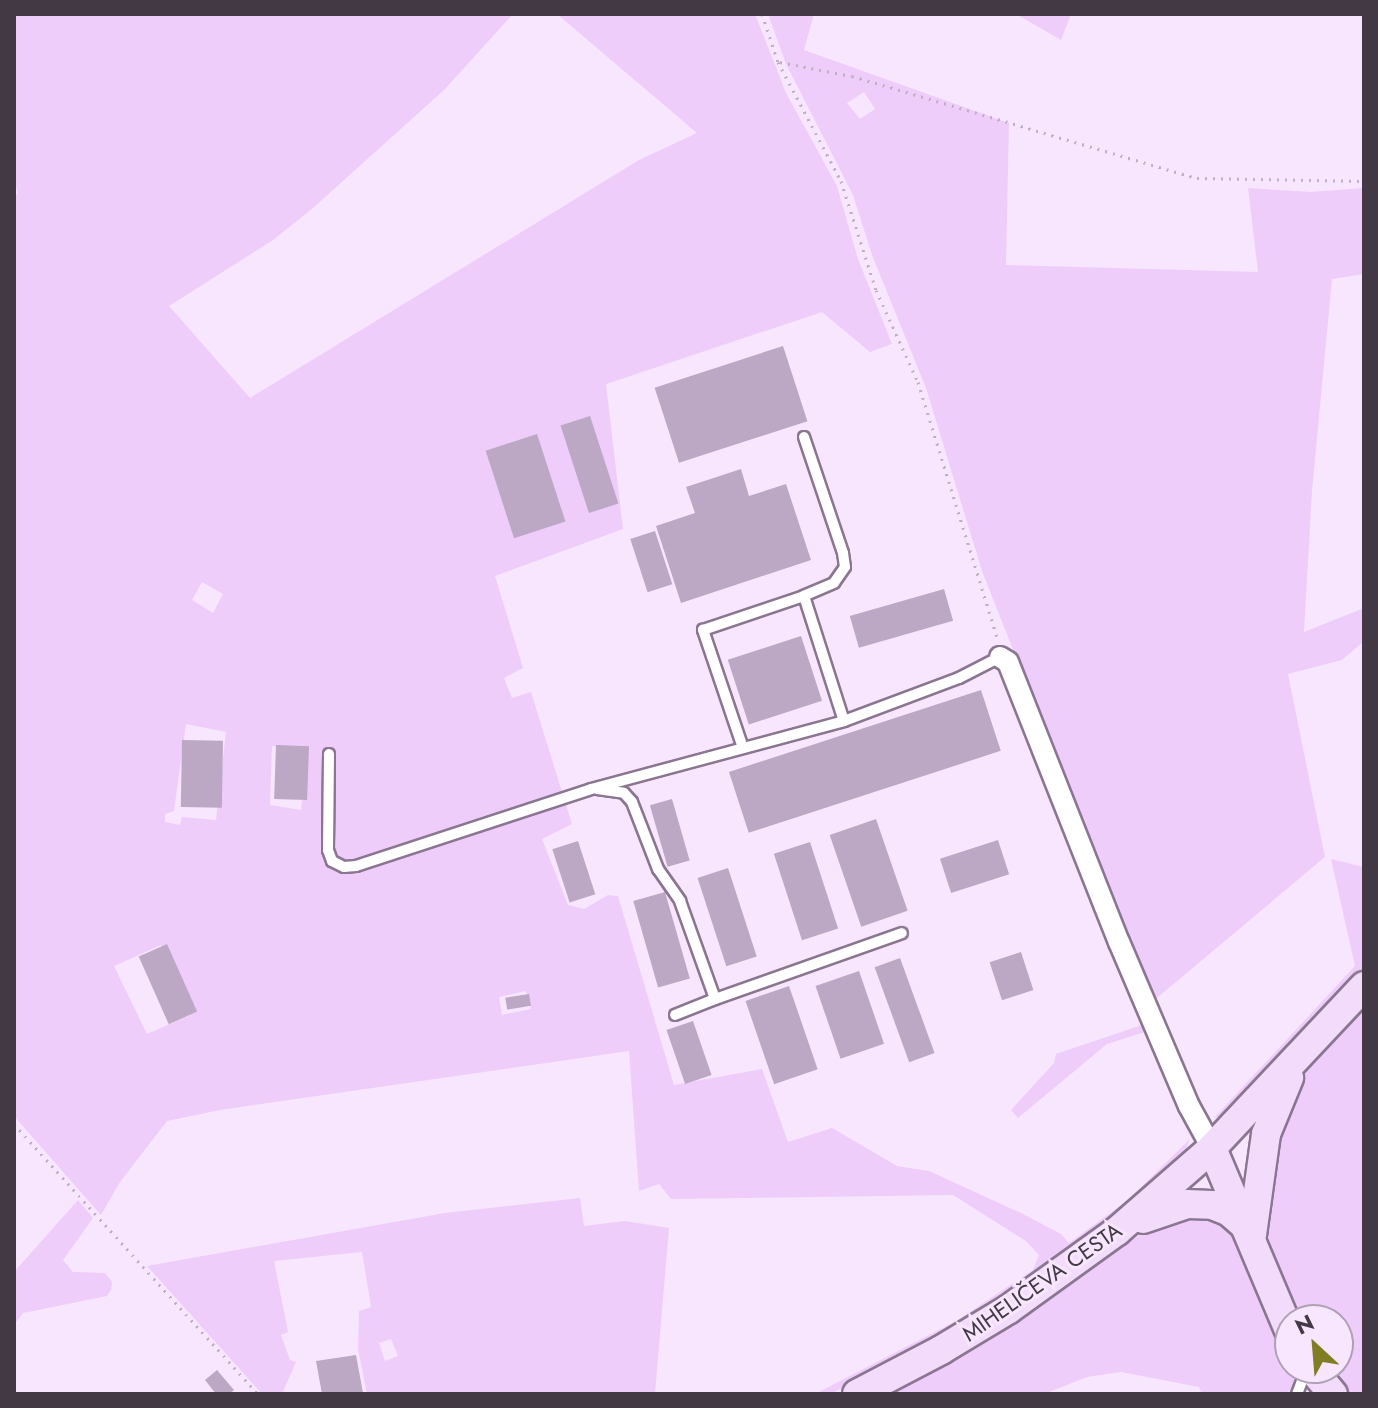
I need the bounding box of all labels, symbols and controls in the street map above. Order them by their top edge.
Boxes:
street label: MIHELIČEVA CESTA [957,1217,1127,1347]
north arrow [1274,1304,1354,1384]
text: N [1289,1306,1319,1342]

